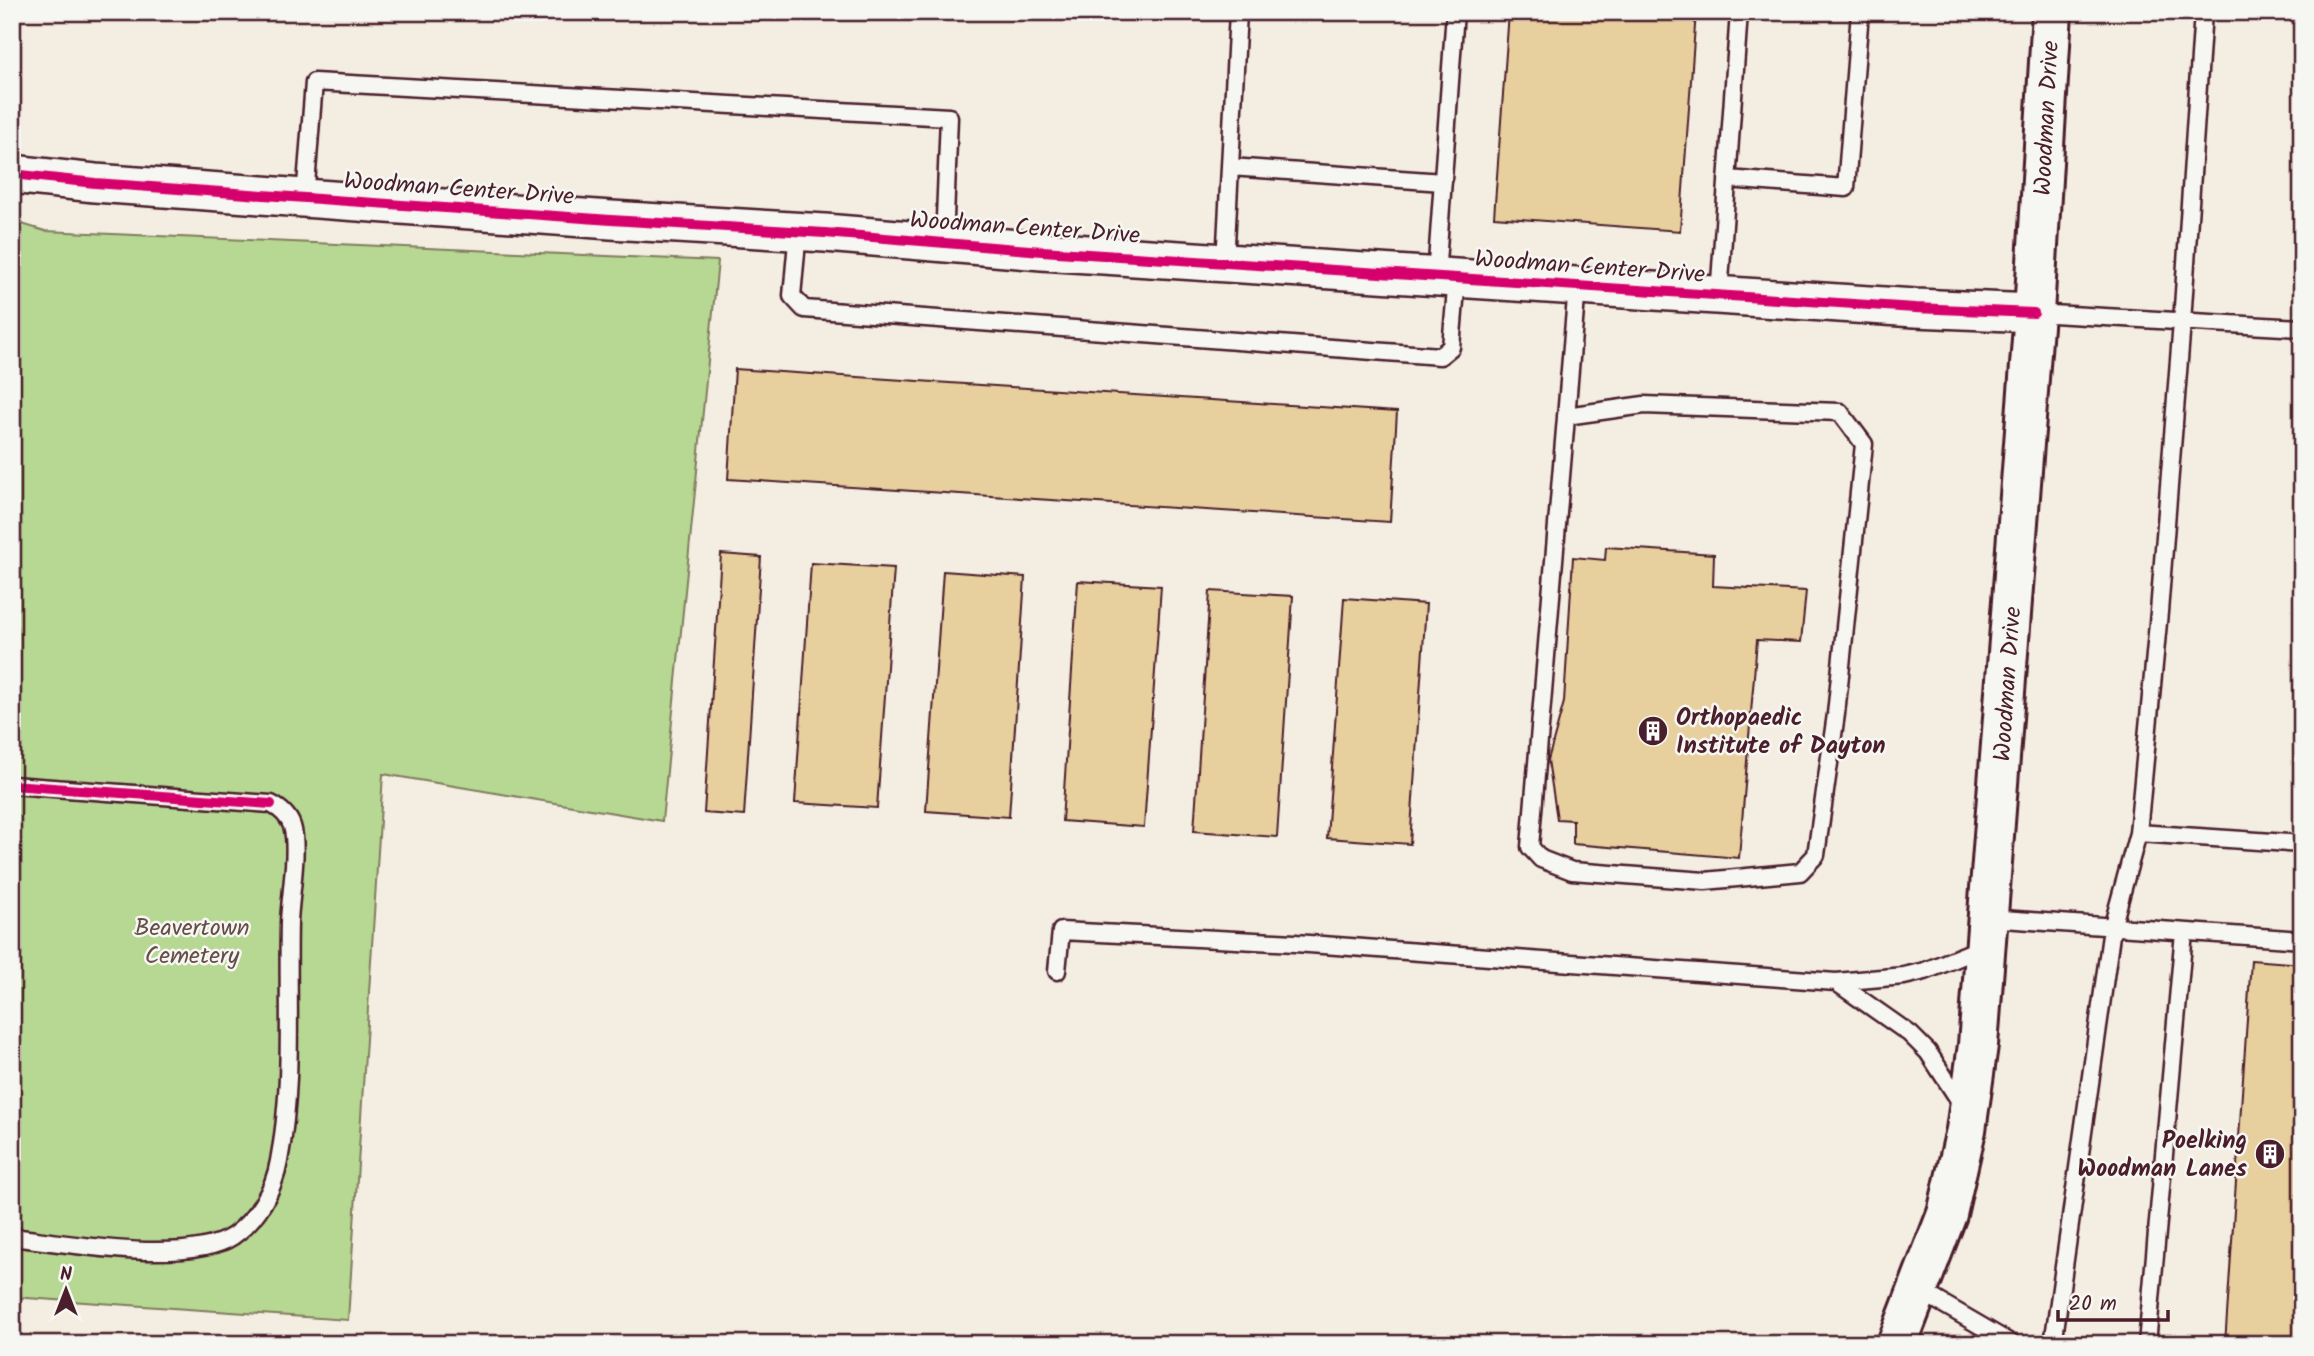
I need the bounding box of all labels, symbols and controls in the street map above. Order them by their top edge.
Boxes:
street label: Woodman Drive [2024,39,2071,197]
street label: Woodman Center Drive [342,162,576,217]
street label: Woodman Center Drive [908,201,1142,256]
street label: Woodman Center Drive [1473,240,1707,295]
street label: Woodman Drive [1984,605,2033,763]
place label: Orthopaedic Institute of Dayton [1676,699,1886,766]
building icon: Orthopaedic Institute of Dayton [1636,714,1670,748]
park label: Beavertown Cemetery [134,909,250,976]
place label: Poelking Woodman Lanes [2077,1122,2247,1189]
building icon: Poelking Woodman Lanes [2253,1137,2287,1171]
north arrow [32,1254,102,1324]
text: N [60,1260,72,1290]
scale bar [2058,1279,2169,1323]
text: 20 m [2069,1288,2117,1321]

